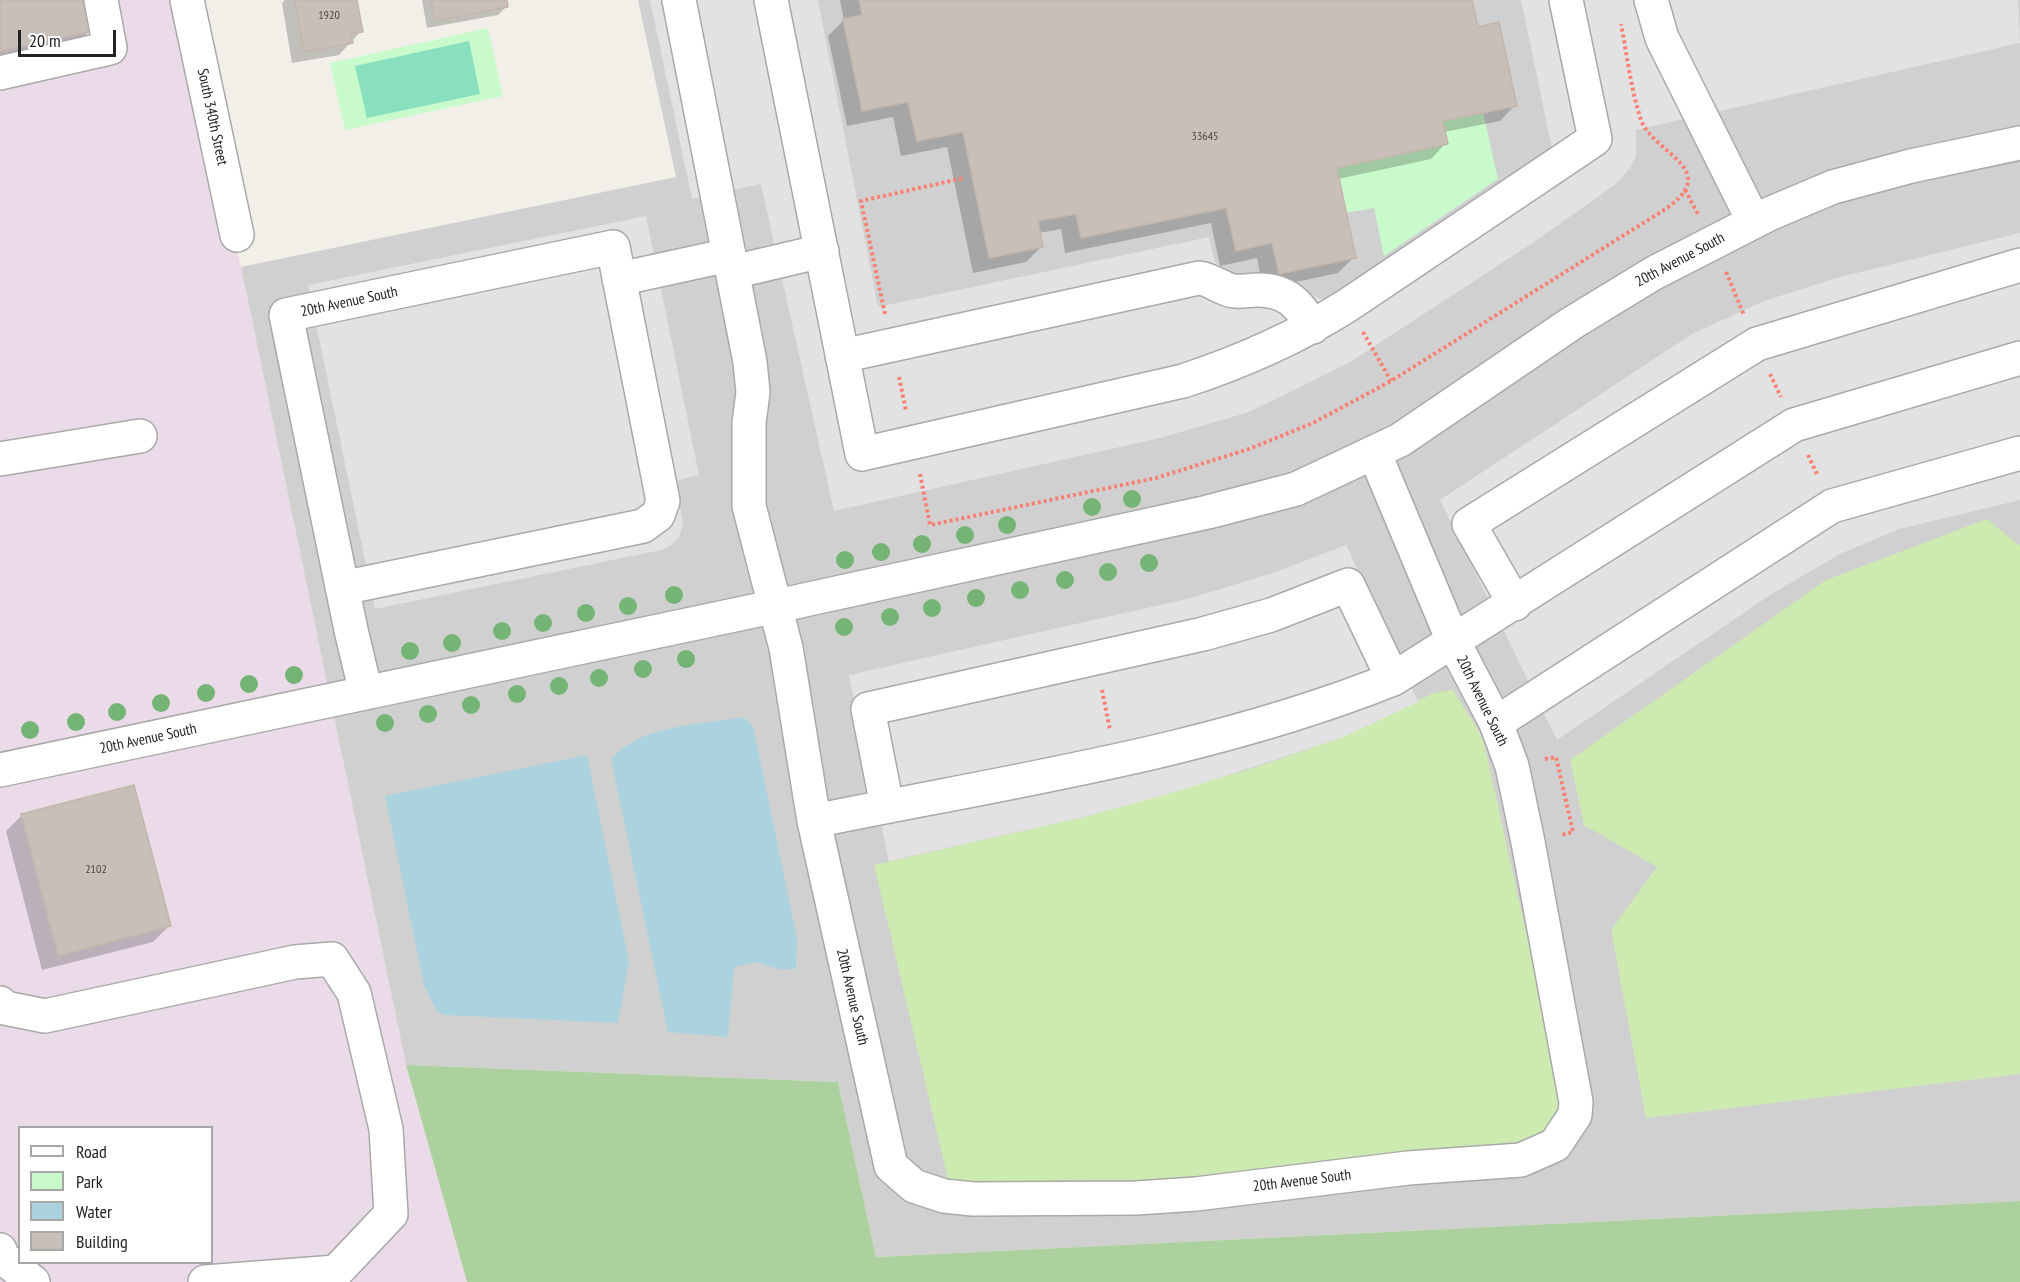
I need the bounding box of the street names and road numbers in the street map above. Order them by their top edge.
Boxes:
street label: South 340th Street [193,67,231,167]
street label: 20th Avenue South [1632,229,1728,291]
street label: 20th Avenue South [299,283,399,321]
street label: 20th Avenue South [1452,653,1512,749]
street label: 20th Avenue South [98,720,198,758]
street label: 20th Avenue South [832,947,872,1047]
street label: 20th Avenue South [1252,1166,1352,1196]

